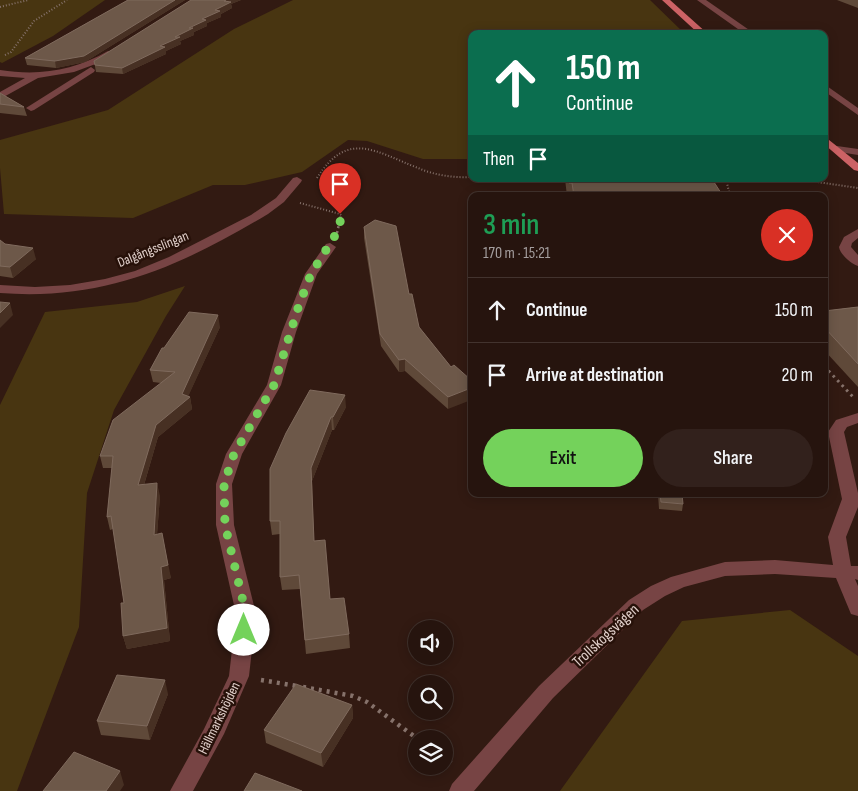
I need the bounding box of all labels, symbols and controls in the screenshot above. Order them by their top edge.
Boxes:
text: 150 m [566,47,640,90]
icon: ahead [483,50,548,115]
text: Continue [566,90,633,117]
icon: arrive [524,145,552,173]
text: Then [483,148,514,171]
pin [319,163,361,214]
icon: arrive [326,170,354,198]
text: 3 min [483,207,539,243]
button: close [761,209,813,261]
street label: Dalgångsslingan [115,227,191,271]
text: 170 m · 15:21 [483,244,550,263]
icon: ahead [483,296,511,324]
text: Continue [526,299,587,322]
text: 150 m [775,299,813,322]
icon: arrive [483,361,511,389]
text: Arrive at destination [526,364,664,387]
text: 20 m [781,364,813,387]
button: Exit [483,429,643,487]
button: Share [653,429,813,487]
street label: Trollskogsvägen [569,600,643,672]
position arrow [217,603,269,655]
map controls [408,620,453,775]
button: sound [408,620,453,665]
button: search [408,675,453,720]
street label: Hällmarkshöjden [194,679,244,757]
button: layers [408,730,453,775]

